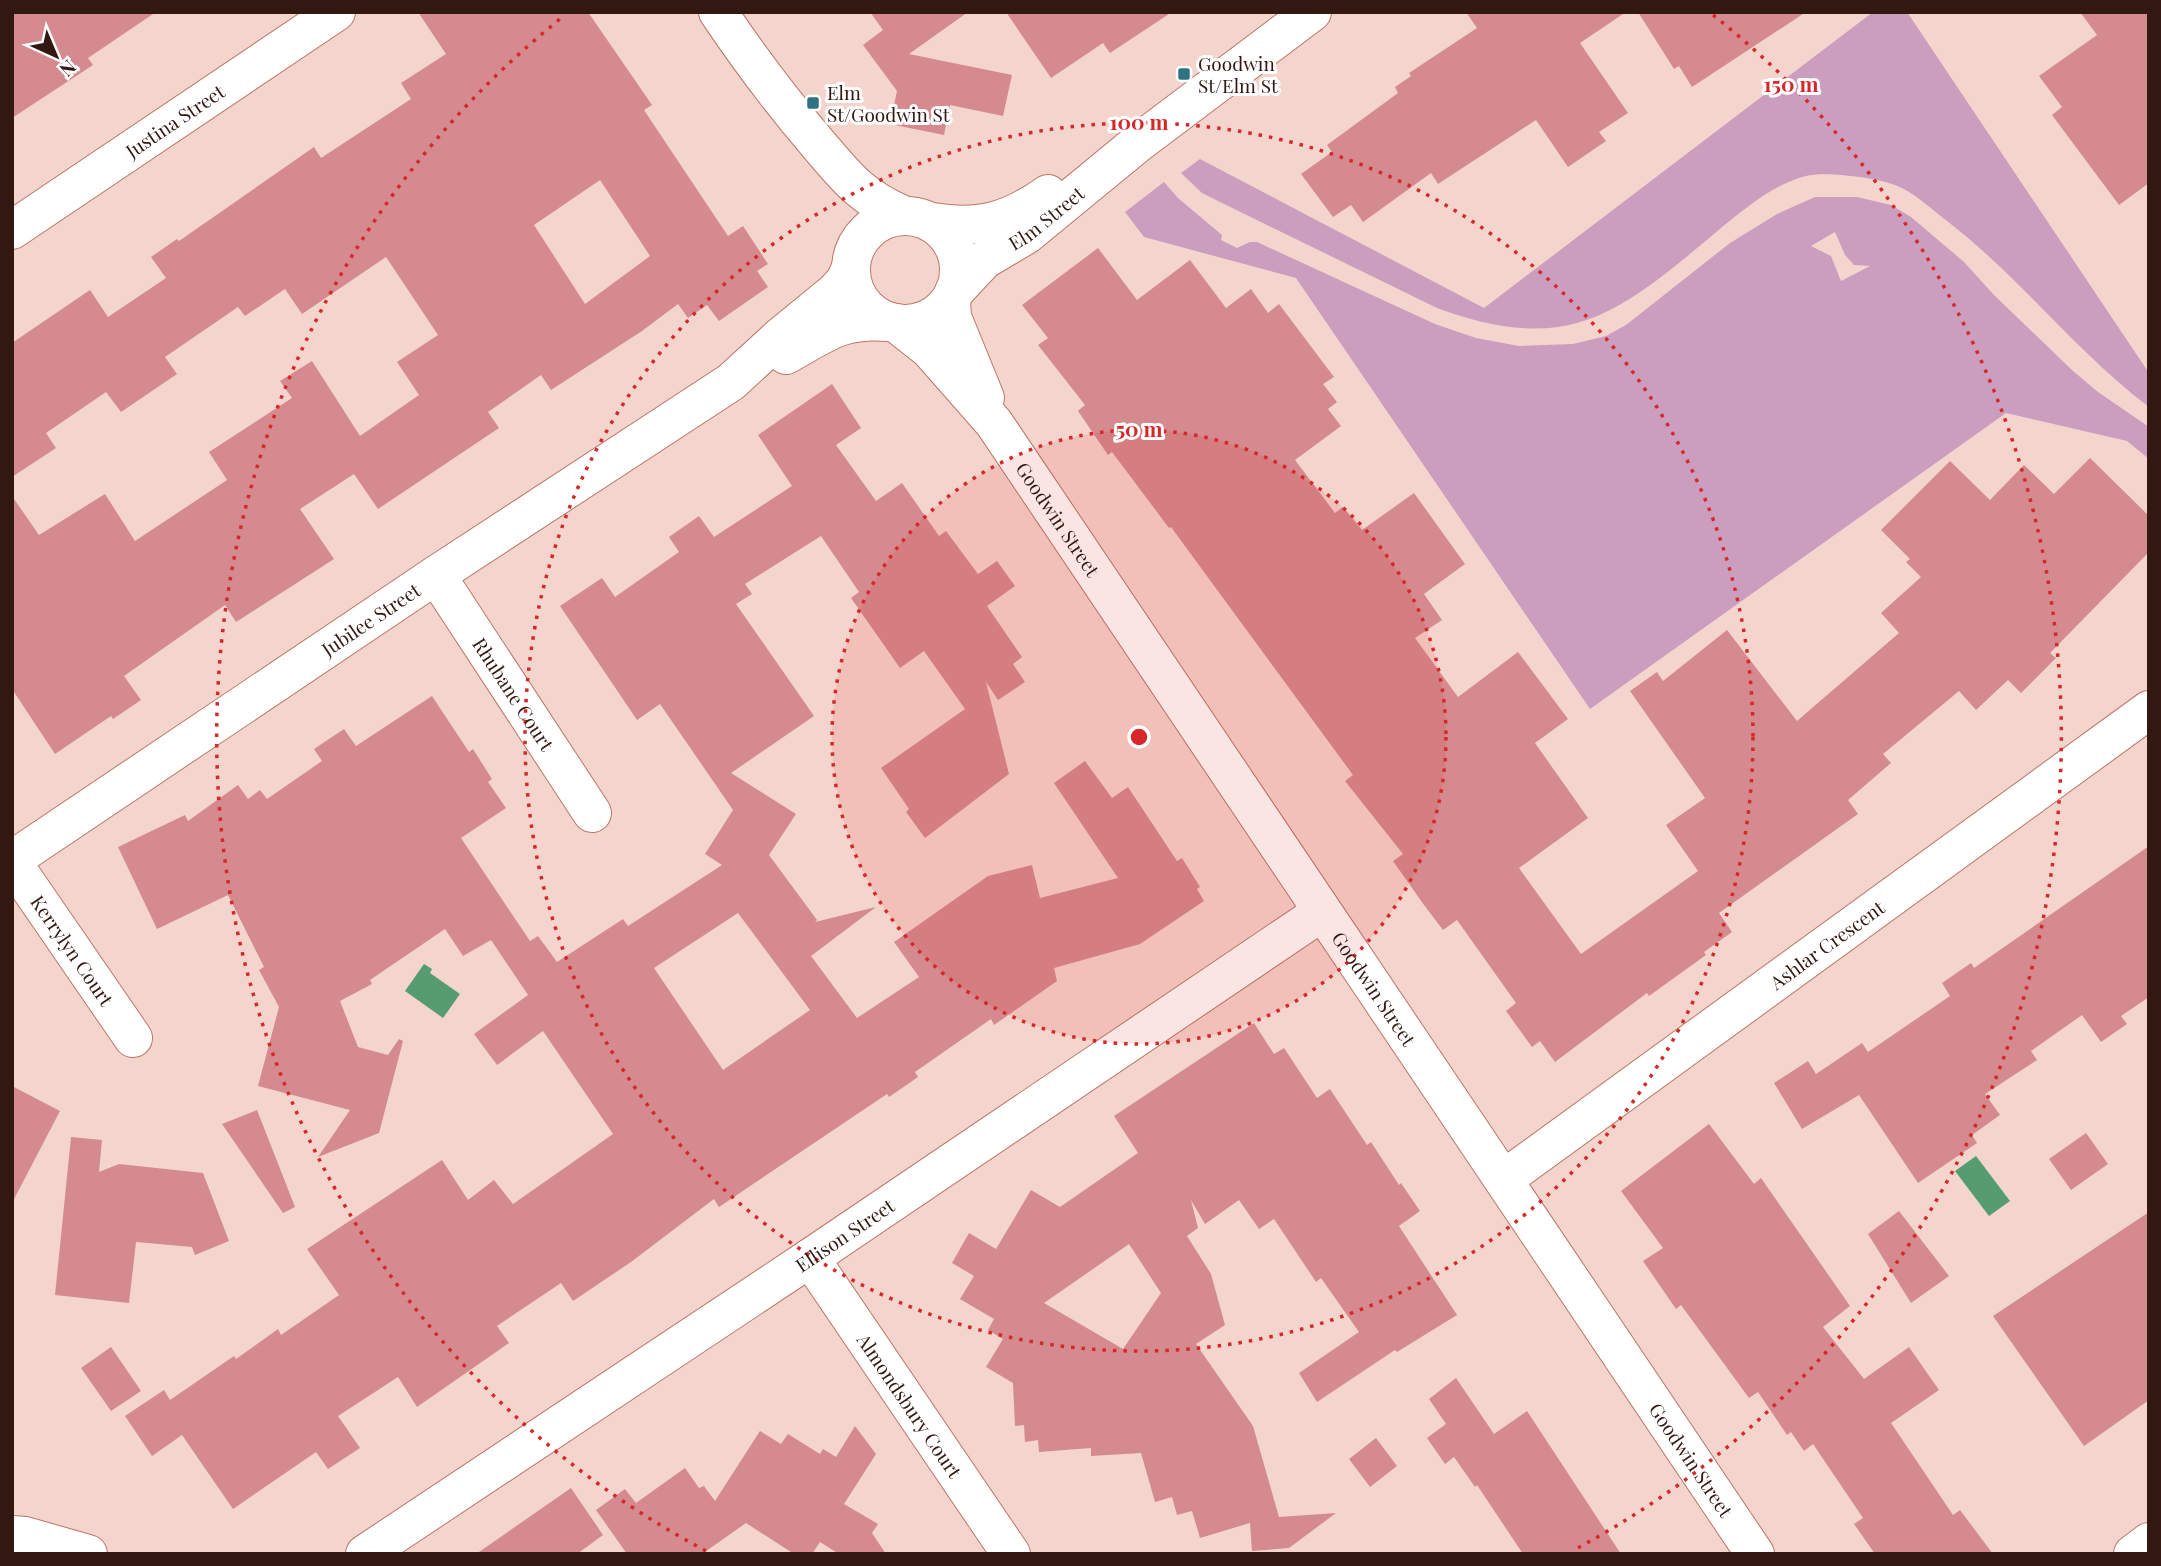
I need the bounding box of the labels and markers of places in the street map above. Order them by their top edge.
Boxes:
place label: Goodwin St/Elm St [1198,50,1278,98]
marker: Goodwin St/Elm St [1176,66,1192,82]
place label: Elm St/Goodwin St [827,79,950,127]
marker: Elm St/Goodwin St [805,95,821,111]
centre of rings [1127,725,1151,749]

